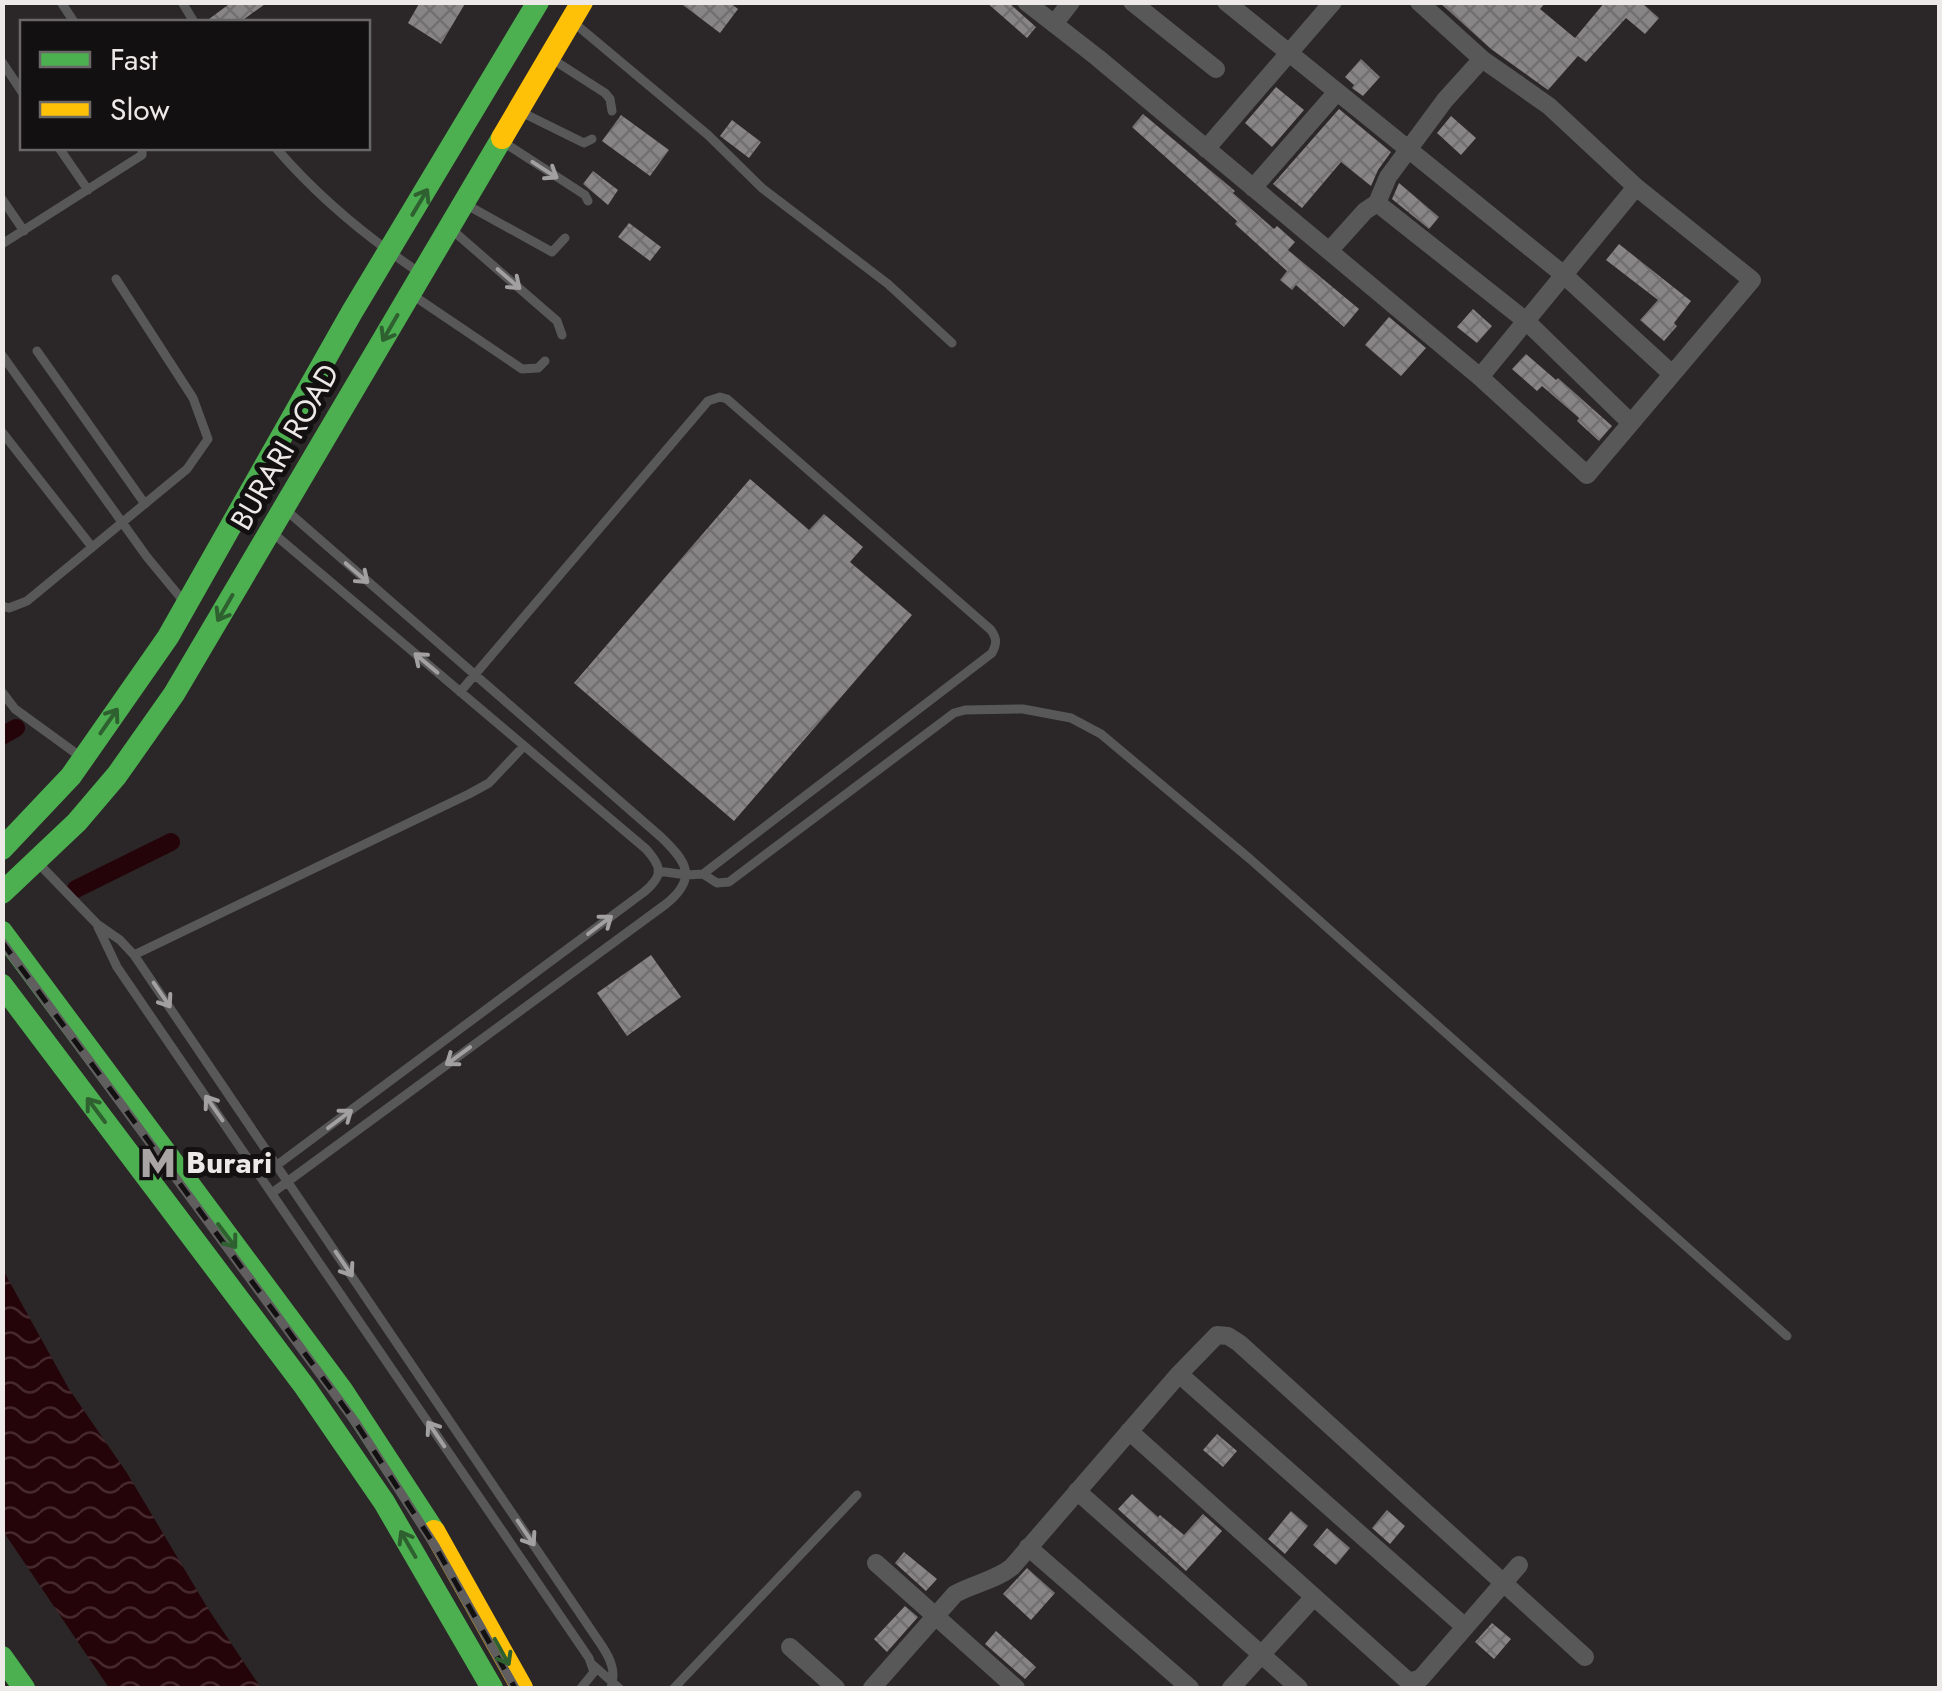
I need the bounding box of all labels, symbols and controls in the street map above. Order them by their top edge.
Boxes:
legend [20,20,370,150]
text: Fast [110,38,159,81]
text: Slow [110,88,170,131]
one-way arrow [531,159,559,180]
one-way arrow [410,188,430,217]
one-way arrow [496,268,521,291]
one-way arrow [380,313,400,342]
street label: BURARI ROAD [220,356,349,538]
one-way arrow [344,561,369,584]
one-way arrow [215,593,235,622]
one-way arrow [414,653,440,675]
one-way arrow [98,708,119,735]
one-way arrow [586,914,613,935]
one-way arrow [151,981,172,1009]
one-way arrow [445,1046,472,1067]
one-way arrow [204,1094,225,1122]
one-way arrow [85,1097,106,1124]
one-way arrow [326,1108,353,1129]
place label: Burari [186,1141,272,1184]
metro station icon: Burari [139,1144,177,1182]
one-way arrow [216,1222,237,1249]
one-way arrow [333,1250,354,1278]
one-way arrow [426,1421,447,1449]
one-way arrow [515,1519,536,1547]
one-way arrow [398,1530,418,1559]
one-way arrow [493,1637,513,1667]

